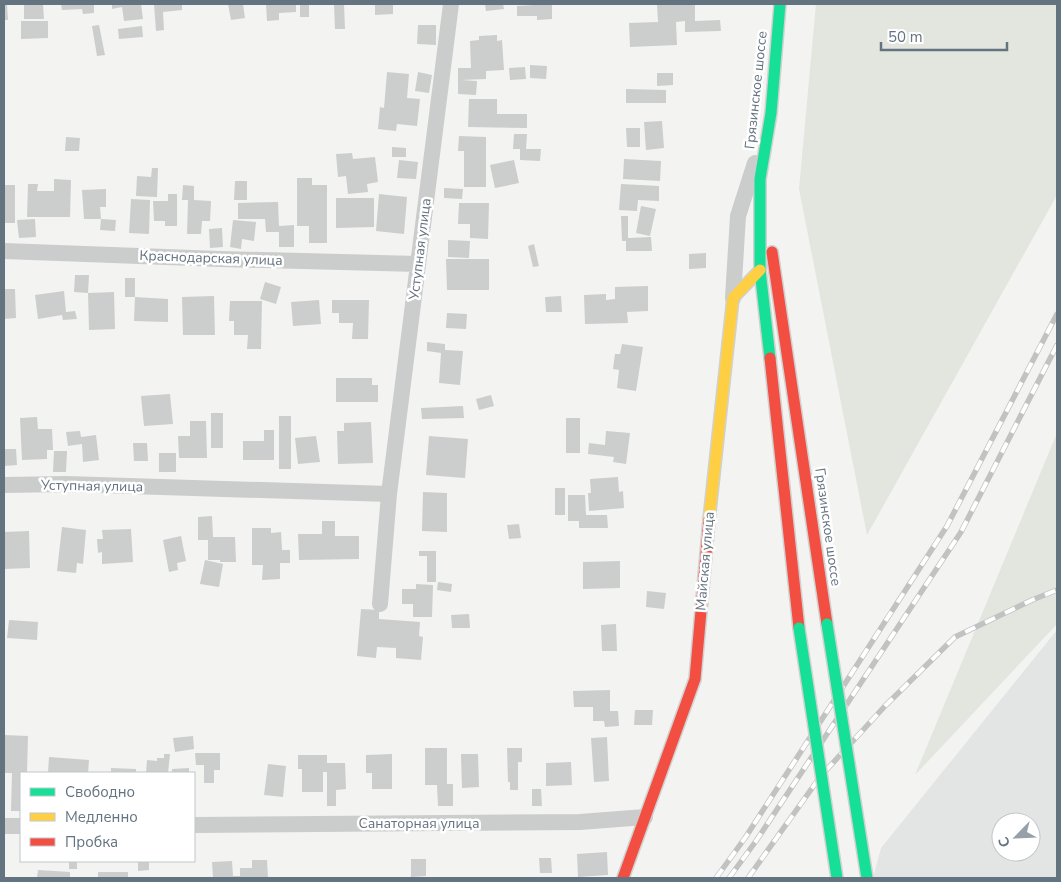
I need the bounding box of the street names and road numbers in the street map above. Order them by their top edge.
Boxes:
street label: Грязинское шоссе [740,30,772,150]
street label: Уступная улица [404,197,436,302]
street label: Краснодарская улица [139,246,283,270]
street label: Грязинское шоссе [810,467,846,587]
street label: Уступная улица [40,476,143,496]
street label: Майская улица [691,511,719,611]
street label: Санаторная улица [359,814,479,833]

